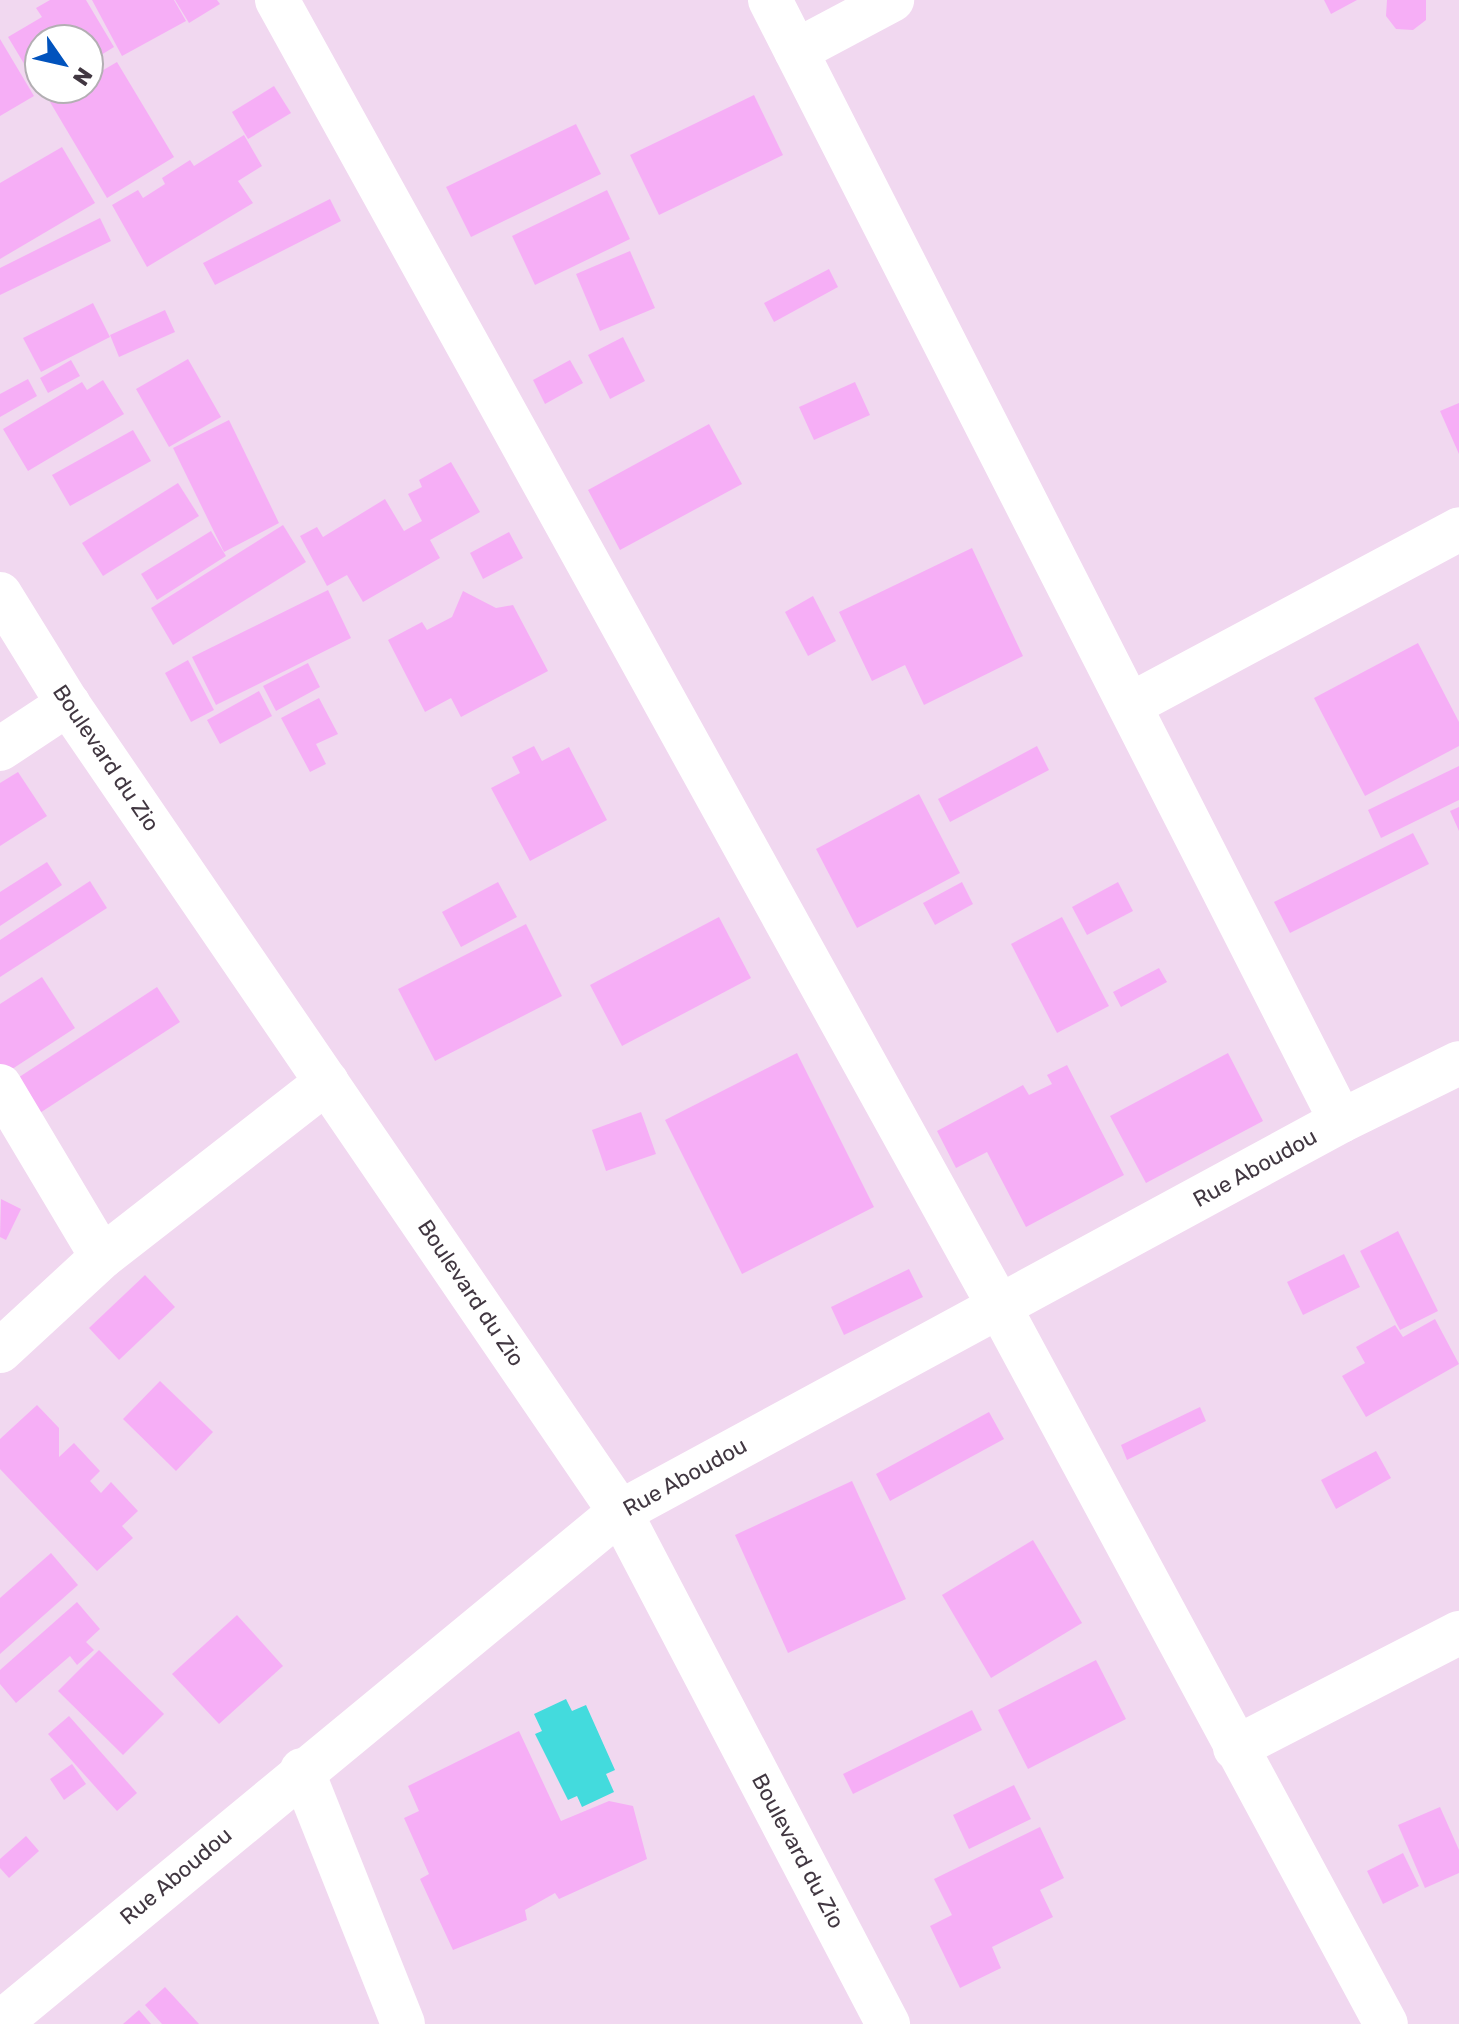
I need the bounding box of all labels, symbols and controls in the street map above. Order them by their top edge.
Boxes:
north arrow [24,24,104,104]
text: N [67,62,98,91]
street label: Boulevard du Zio [47,680,165,836]
street label: Rue Aboudou [1188,1123,1322,1213]
street label: Boulevard du Zio [412,1215,530,1371]
street label: Rue Aboudou [618,1432,752,1522]
street label: Boulevard du Zio [746,1769,850,1933]
street label: Rue Aboudou [115,1822,237,1930]

